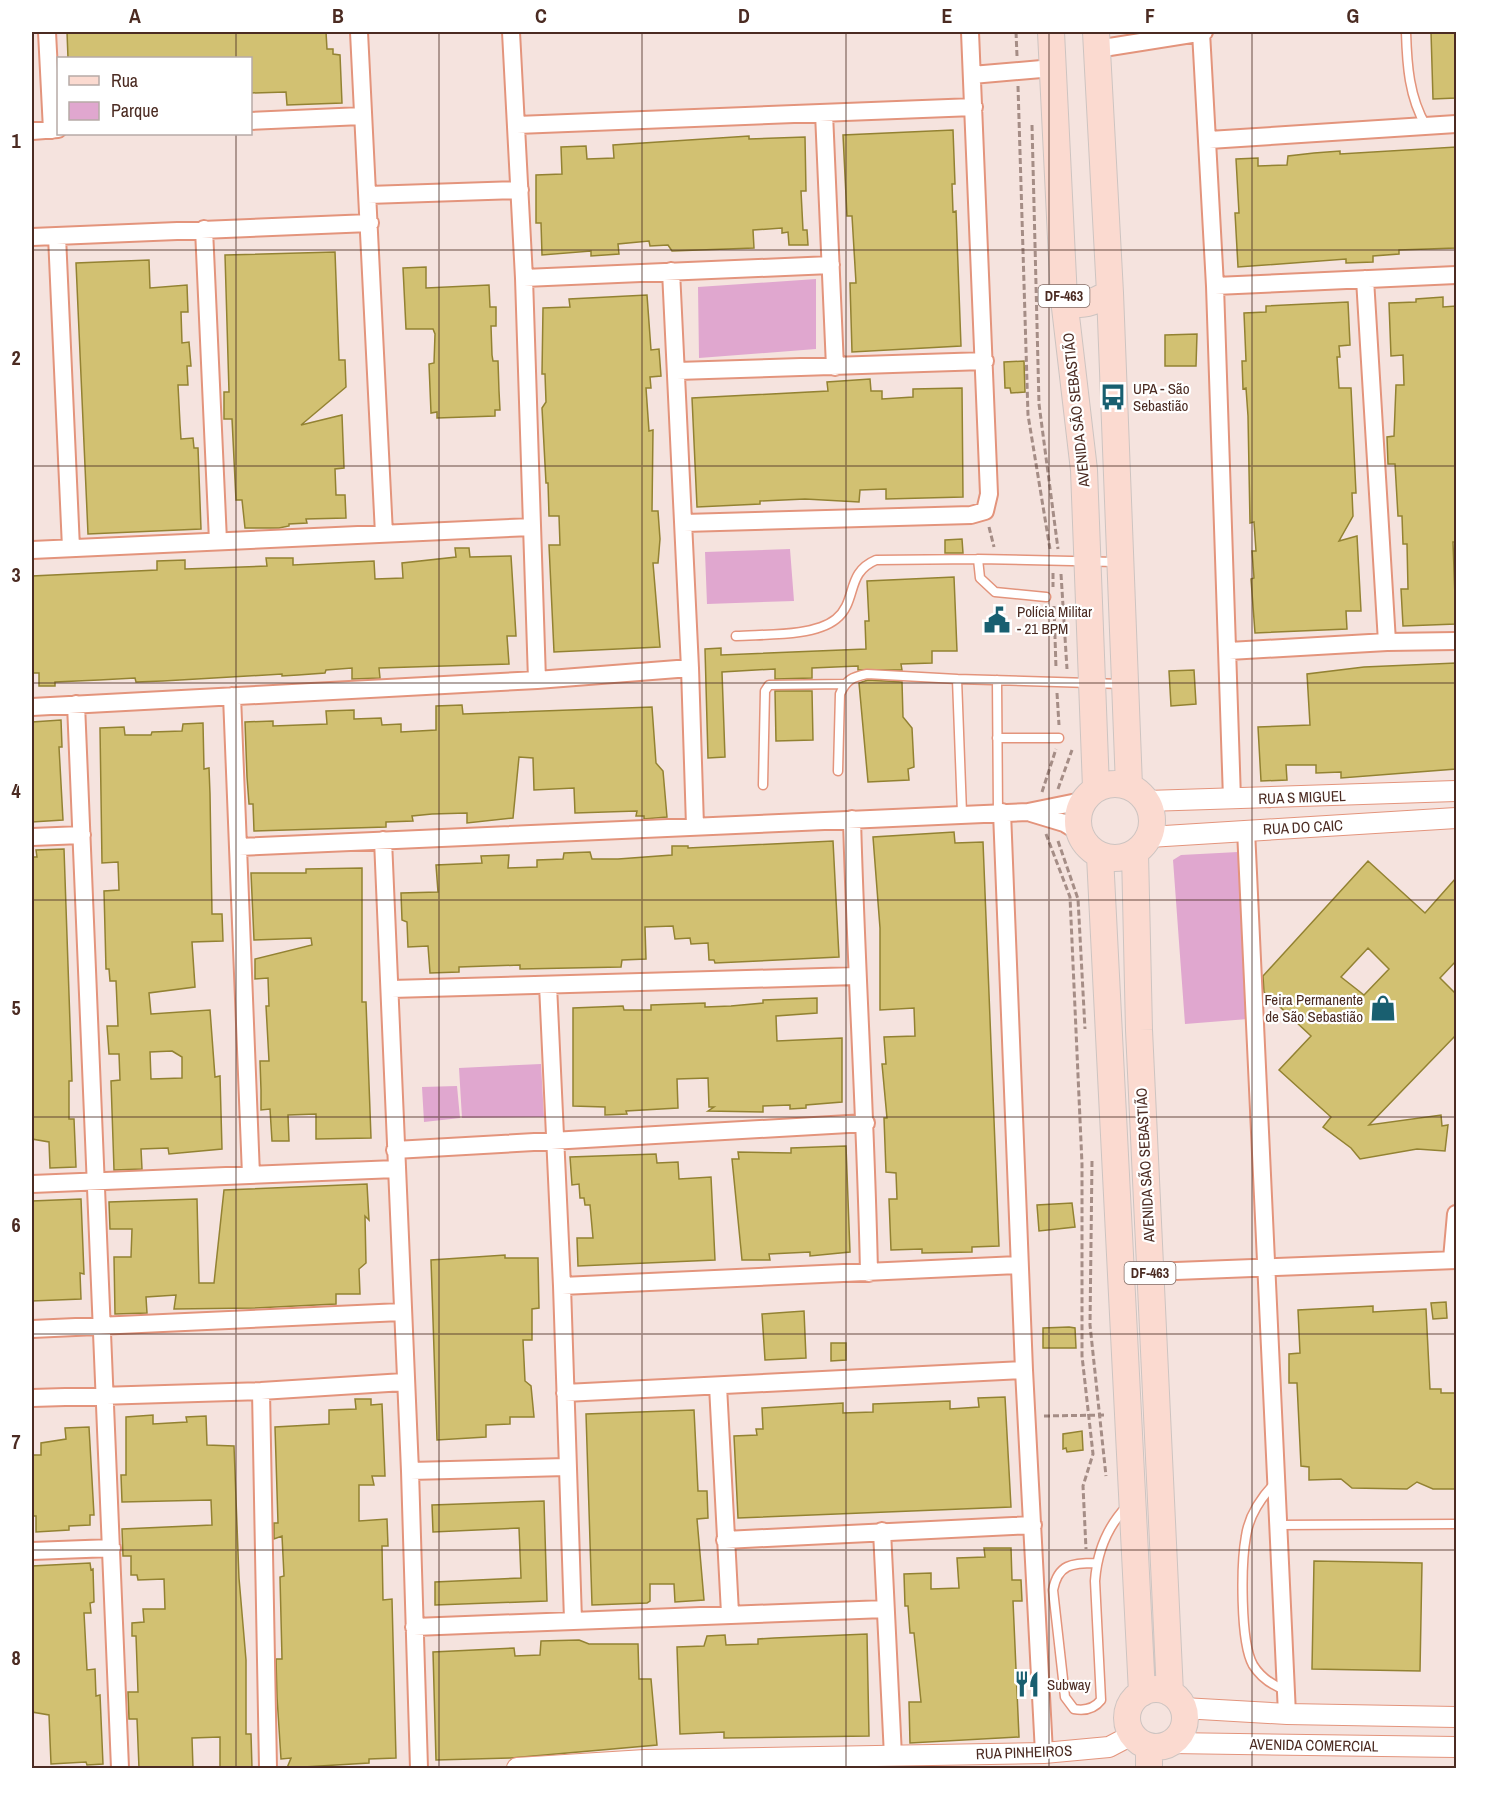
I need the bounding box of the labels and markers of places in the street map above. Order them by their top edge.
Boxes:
place label: UPA - São Sebastião [1133,378,1190,416]
bus stop icon: UPA - São Sebastião [1098,382,1128,412]
place label: Polícia Militar - 21 BPM [1017,601,1092,639]
public building icon: Polícia Militar - 21 BPM [982,605,1012,635]
place label: Feira Permanente de São Sebastião [1264,989,1363,1027]
shop icon: Feira Permanente de São Sebastião [1368,993,1398,1023]
restaurant icon: Subway [1012,1669,1042,1699]
place label: Subway [1047,1674,1092,1695]

